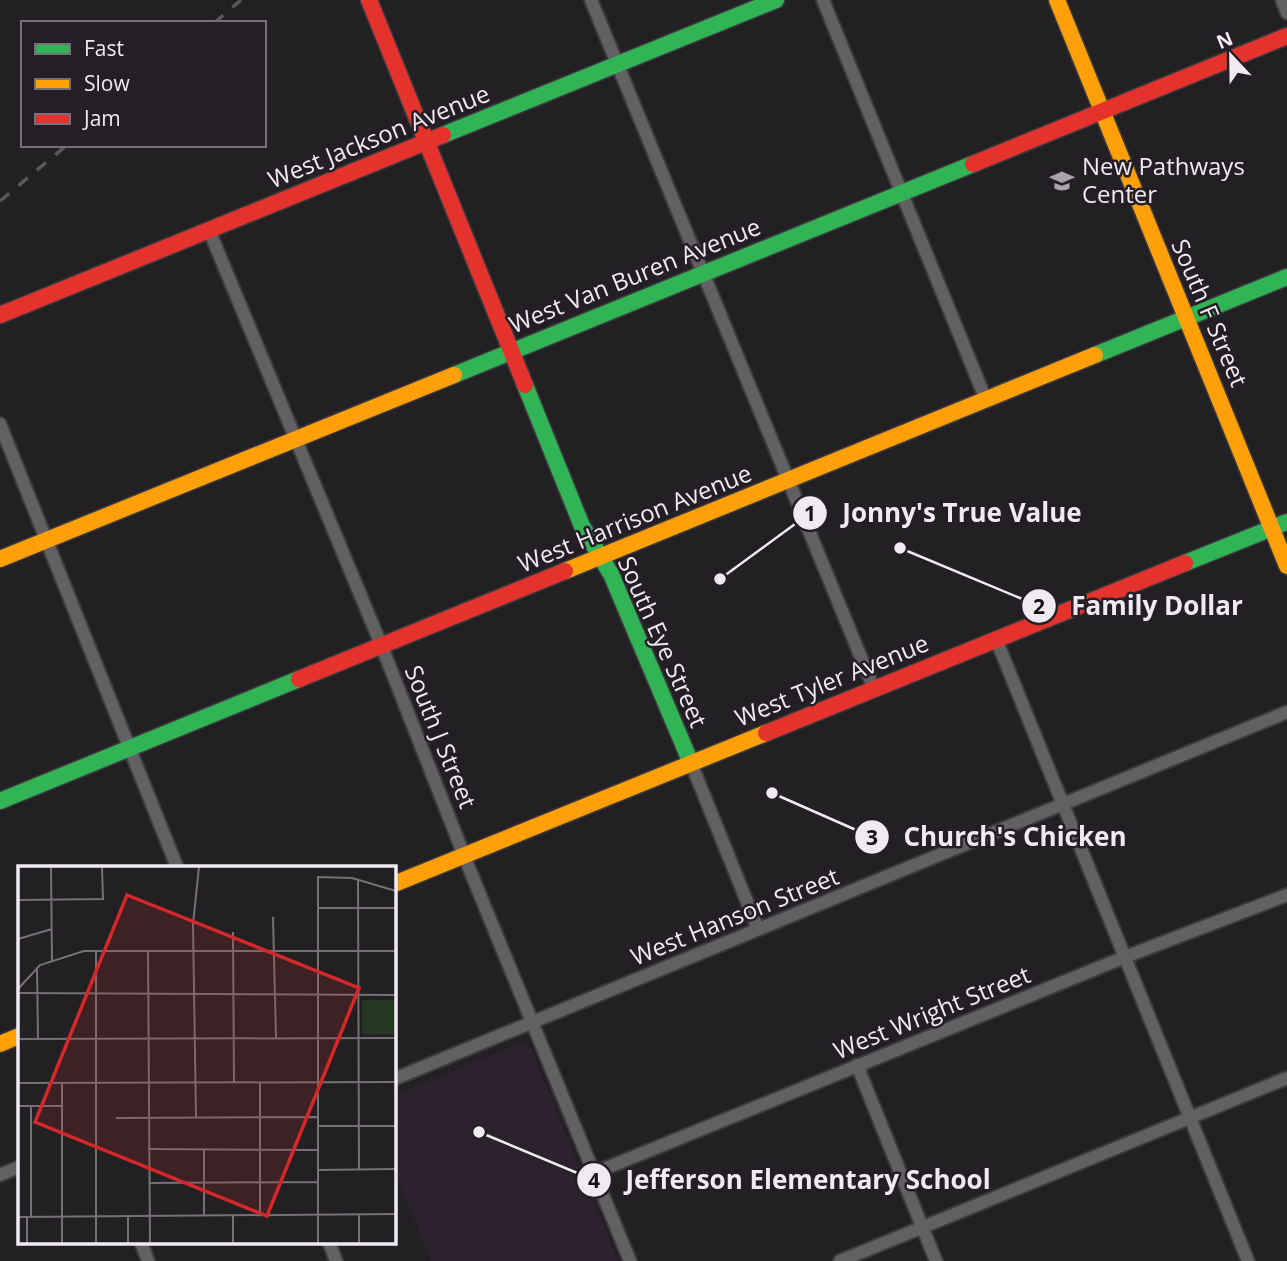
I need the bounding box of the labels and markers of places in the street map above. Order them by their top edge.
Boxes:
place label: New Pathways Center [1082,149,1245,210]
school or university icon: New Pathways Center [1048,167,1076,195]
callout: Jonny's True Value [793,490,1095,537]
callout: Family Dollar [1022,583,1256,630]
callout: Church's Chicken [854,814,1140,861]
callout: Jefferson Elementary School [577,1157,1005,1204]

